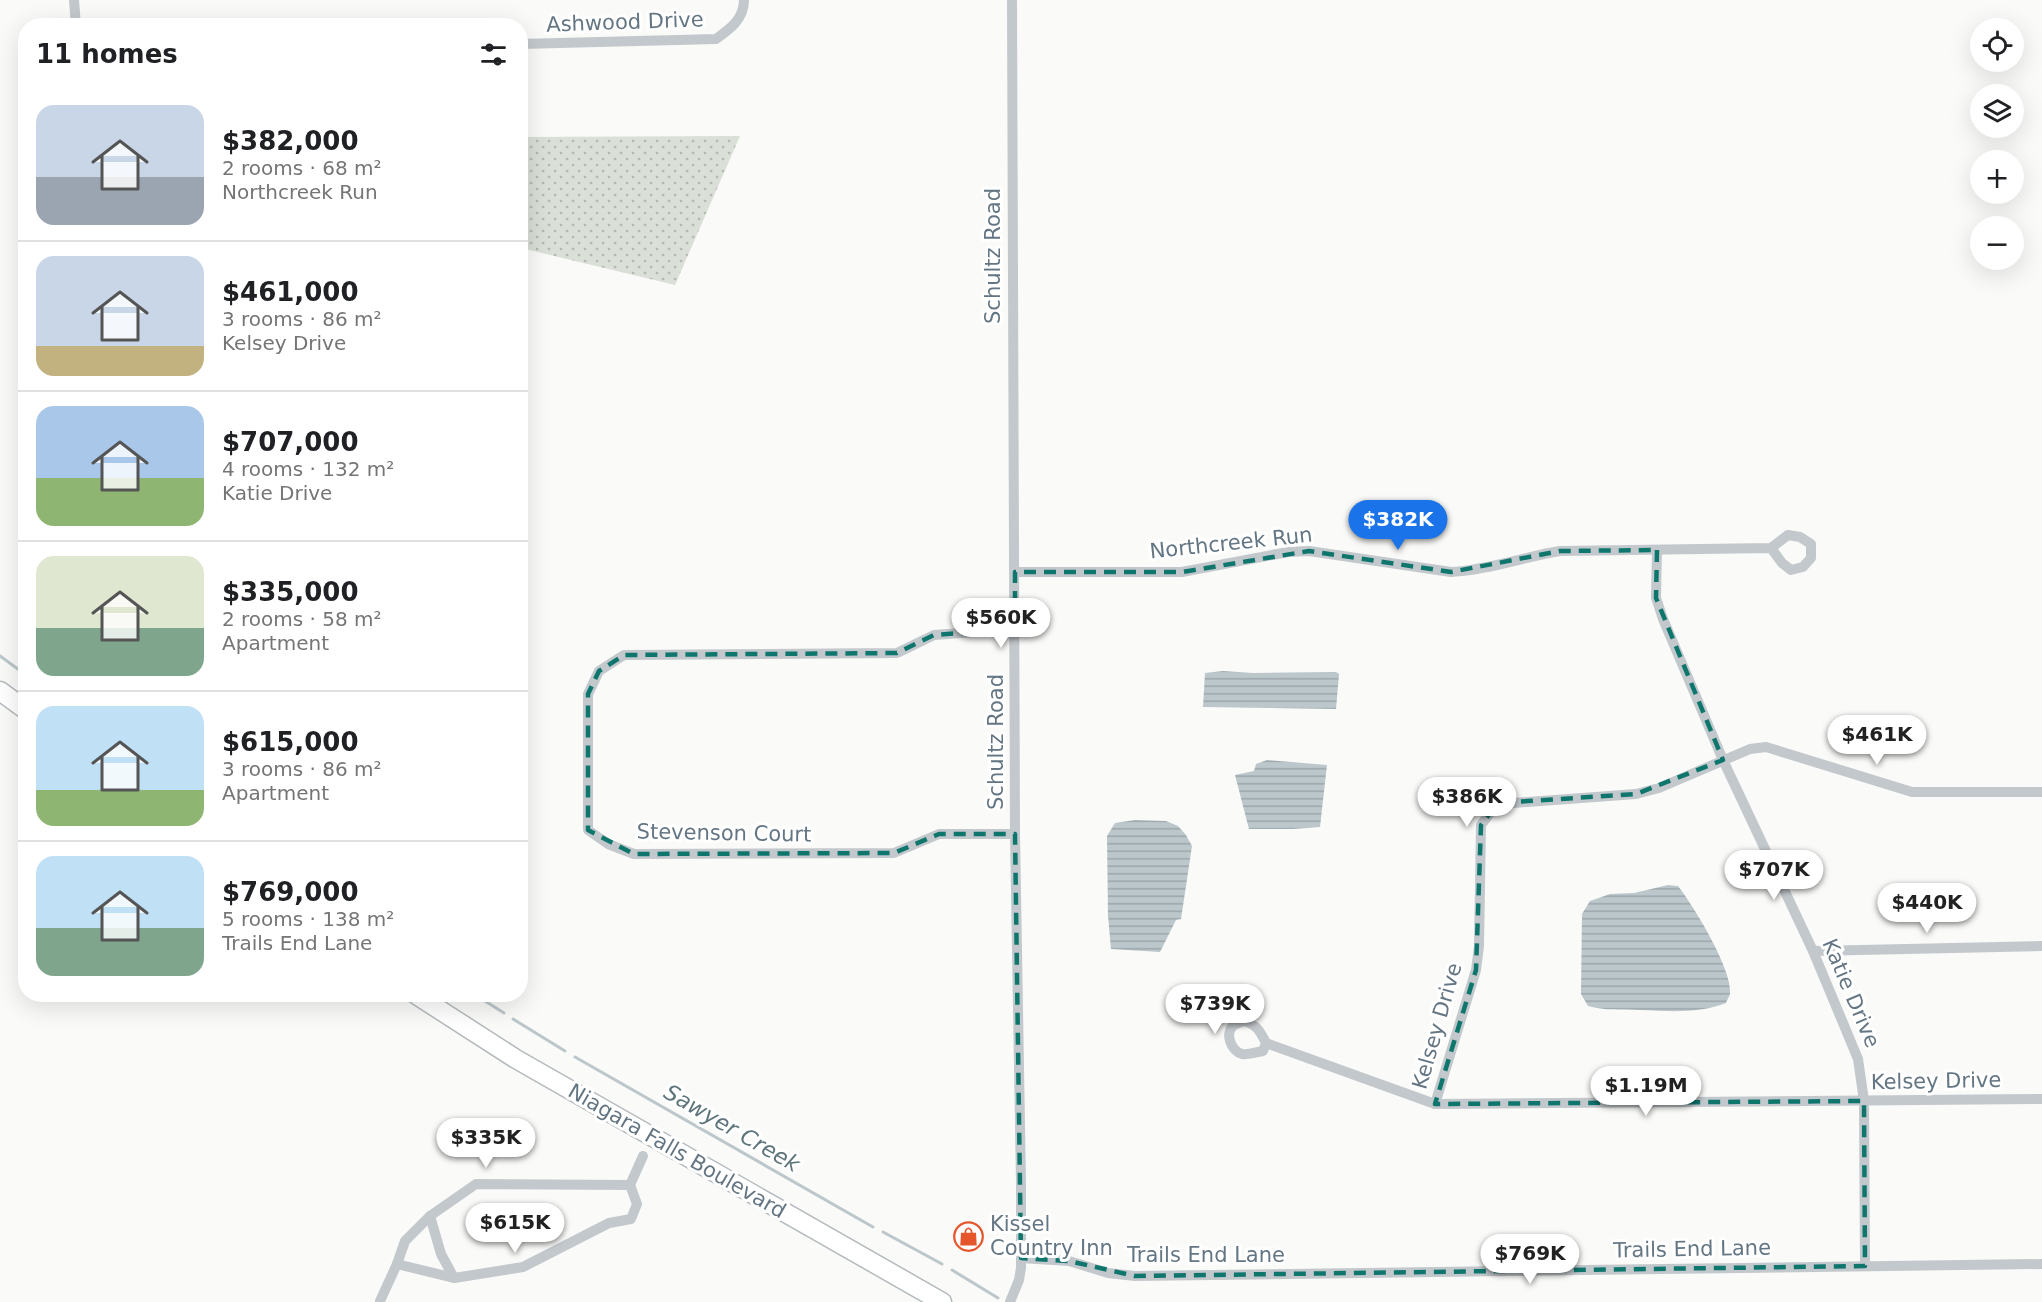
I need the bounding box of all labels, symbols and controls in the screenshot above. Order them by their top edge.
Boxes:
street label: Ashwood Drive [546,7,704,37]
map controls [1970,18,2024,270]
button: locate [1970,18,2024,72]
icon: filters [477,38,510,71]
text: 11 homes [36,39,178,69]
button: layers [1970,84,2024,138]
text: $382,000 [222,126,359,156]
icon: home [84,129,156,201]
button: + [1970,150,2024,204]
text: 2 rooms · 68 m² [222,156,382,180]
text: Northcreek Run [222,180,378,204]
street label: Schultz Road [981,188,1005,324]
button: − [1970,216,2024,270]
text: $461,000 [222,277,359,307]
icon: home [84,280,156,352]
text: 3 rooms · 86 m² [222,307,382,331]
text: Kelsey Drive [222,331,346,355]
text: $707,000 [222,427,359,457]
icon: home [84,430,156,502]
text: 4 rooms · 132 m² [222,457,394,481]
text: Katie Drive [222,481,332,505]
pin: $382K [1356,500,1440,551]
text: $382K [1362,507,1434,531]
street label: Northcreek Run [1148,523,1314,563]
text: $335,000 [222,577,359,607]
icon: home [84,580,156,652]
pin: $560K [959,598,1043,649]
text: $560K [965,605,1037,629]
text: 2 rooms · 58 m² [222,607,382,631]
text: Apartment [222,631,329,655]
street label: Schultz Road [984,674,1008,810]
pin: $461K [1835,715,1919,766]
text: $461K [1841,722,1913,746]
text: $615,000 [222,727,359,757]
icon: home [84,730,156,802]
text: 3 rooms · 86 m² [222,757,382,781]
pin: $386K [1425,777,1509,828]
text: Apartment [222,781,329,805]
text: $386K [1431,784,1503,808]
street label: Stevenson Court [636,819,812,847]
pin: $707K [1732,850,1816,901]
text: $707K [1738,857,1810,881]
text: $769,000 [222,877,359,907]
icon: home [84,880,156,952]
pin: $440K [1885,883,1969,934]
text: $440K [1891,890,1963,914]
text: 5 rooms · 138 m² [222,907,394,931]
text: Trails End Lane [222,931,372,955]
street label: Katie Drive [1817,935,1885,1051]
street label: Kelsey Drive [1407,960,1467,1092]
pin: $739K [1173,984,1257,1035]
text: $739K [1179,991,1251,1015]
pin: $1.19M [1597,1066,1695,1117]
street label: Kelsey Drive [1871,1068,2001,1094]
text: $1.19M [1604,1073,1688,1097]
street label: Niagara Falls Boulevard [564,1079,790,1223]
water label: Sawyer Creek [660,1079,805,1178]
pin: $335K [444,1118,528,1169]
text: $335K [450,1125,522,1149]
pin: $615K [473,1203,557,1254]
text: $615K [479,1210,551,1234]
place label: Kissel Country Inn [990,1212,1113,1260]
shop icon: Kissel Country Inn [953,1220,985,1252]
pin: $769K [1488,1234,1572,1285]
street label: Trails End Lane [1612,1236,1771,1262]
text: $769K [1494,1241,1566,1265]
street label: Trails End Lane [1126,1243,1285,1267]

